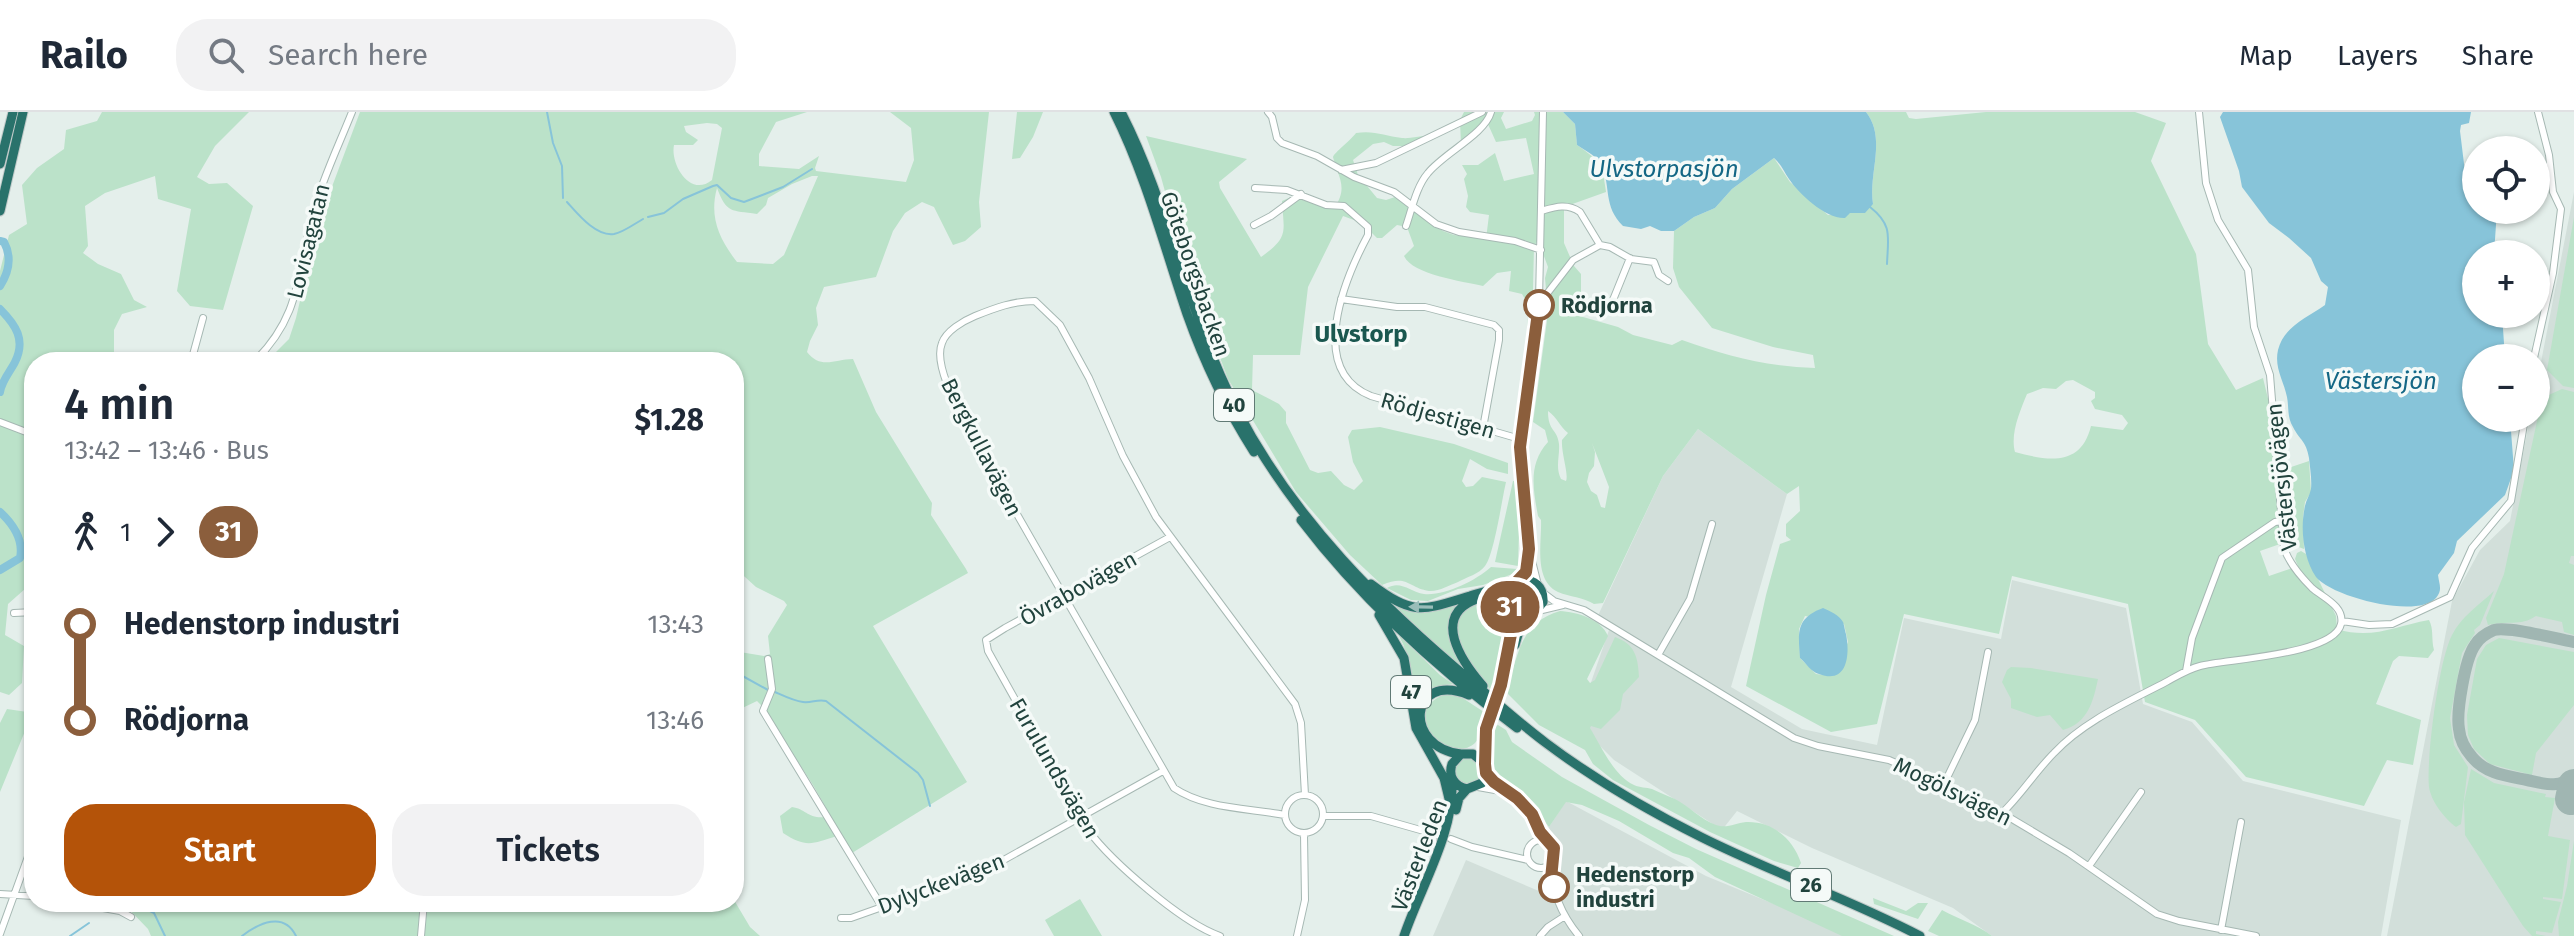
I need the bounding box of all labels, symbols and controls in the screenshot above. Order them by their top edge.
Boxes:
search box [176,19,736,91]
text: Railo [40,32,128,78]
icon: search [204,33,248,77]
text: Search here [268,37,428,73]
text: Map [2239,39,2293,72]
text: Layers [2337,39,2418,72]
text: Share [2462,39,2534,72]
map controls [2462,136,2550,432]
button: locate [2462,136,2550,224]
water label: Ulvstorpasjön [1589,155,1739,183]
street label: Lovisagatan [281,181,336,301]
street label: Göteborgsbacken [1155,188,1236,360]
button: + [2462,240,2550,328]
marker: Rödjorna [1524,290,1554,320]
place label: Rödjorna [1561,292,1653,319]
district label: Ulvstorp [1315,320,1408,348]
button: − [2462,344,2550,432]
water label: Västersjön [2325,367,2437,395]
street label: Bergkullavägen [935,374,1028,521]
text: 4 min [64,378,174,431]
street label: Rödjestigen [1378,386,1498,445]
road number: 40 [1214,389,1254,421]
text: $1.28 [635,402,704,438]
street label: Västersjövägen [2260,402,2303,552]
text: 13:42 – 13:46 · Bus [64,435,269,466]
icon: walk [64,510,108,554]
icon: forward [143,510,187,554]
text: 31 [215,515,242,548]
text: 1 [120,517,131,548]
street label: Övrabovägen [1015,545,1142,632]
line badge: 31 [1474,581,1546,633]
text: 31 [1497,590,1523,623]
one-way arrow [1408,601,1433,613]
text: Hedenstorp industri [124,606,400,642]
text: 13:43 [647,609,704,640]
road number: 47 [1391,676,1431,708]
street label: Furulundsvägen [1004,693,1106,843]
text: Rödjorna [124,702,249,738]
text: 13:46 [646,705,704,736]
street label: Mogölsvägen [1889,751,2016,832]
street label: Västerleden [1386,795,1453,915]
button: Start [64,804,376,896]
button: Tickets [392,804,704,896]
street label: Dylyckevägen [874,847,1008,920]
place label: Hedenstorp industri [1576,861,1694,913]
road number: 26 [1791,869,1831,901]
marker: Hedenstorp industri [1539,872,1569,902]

